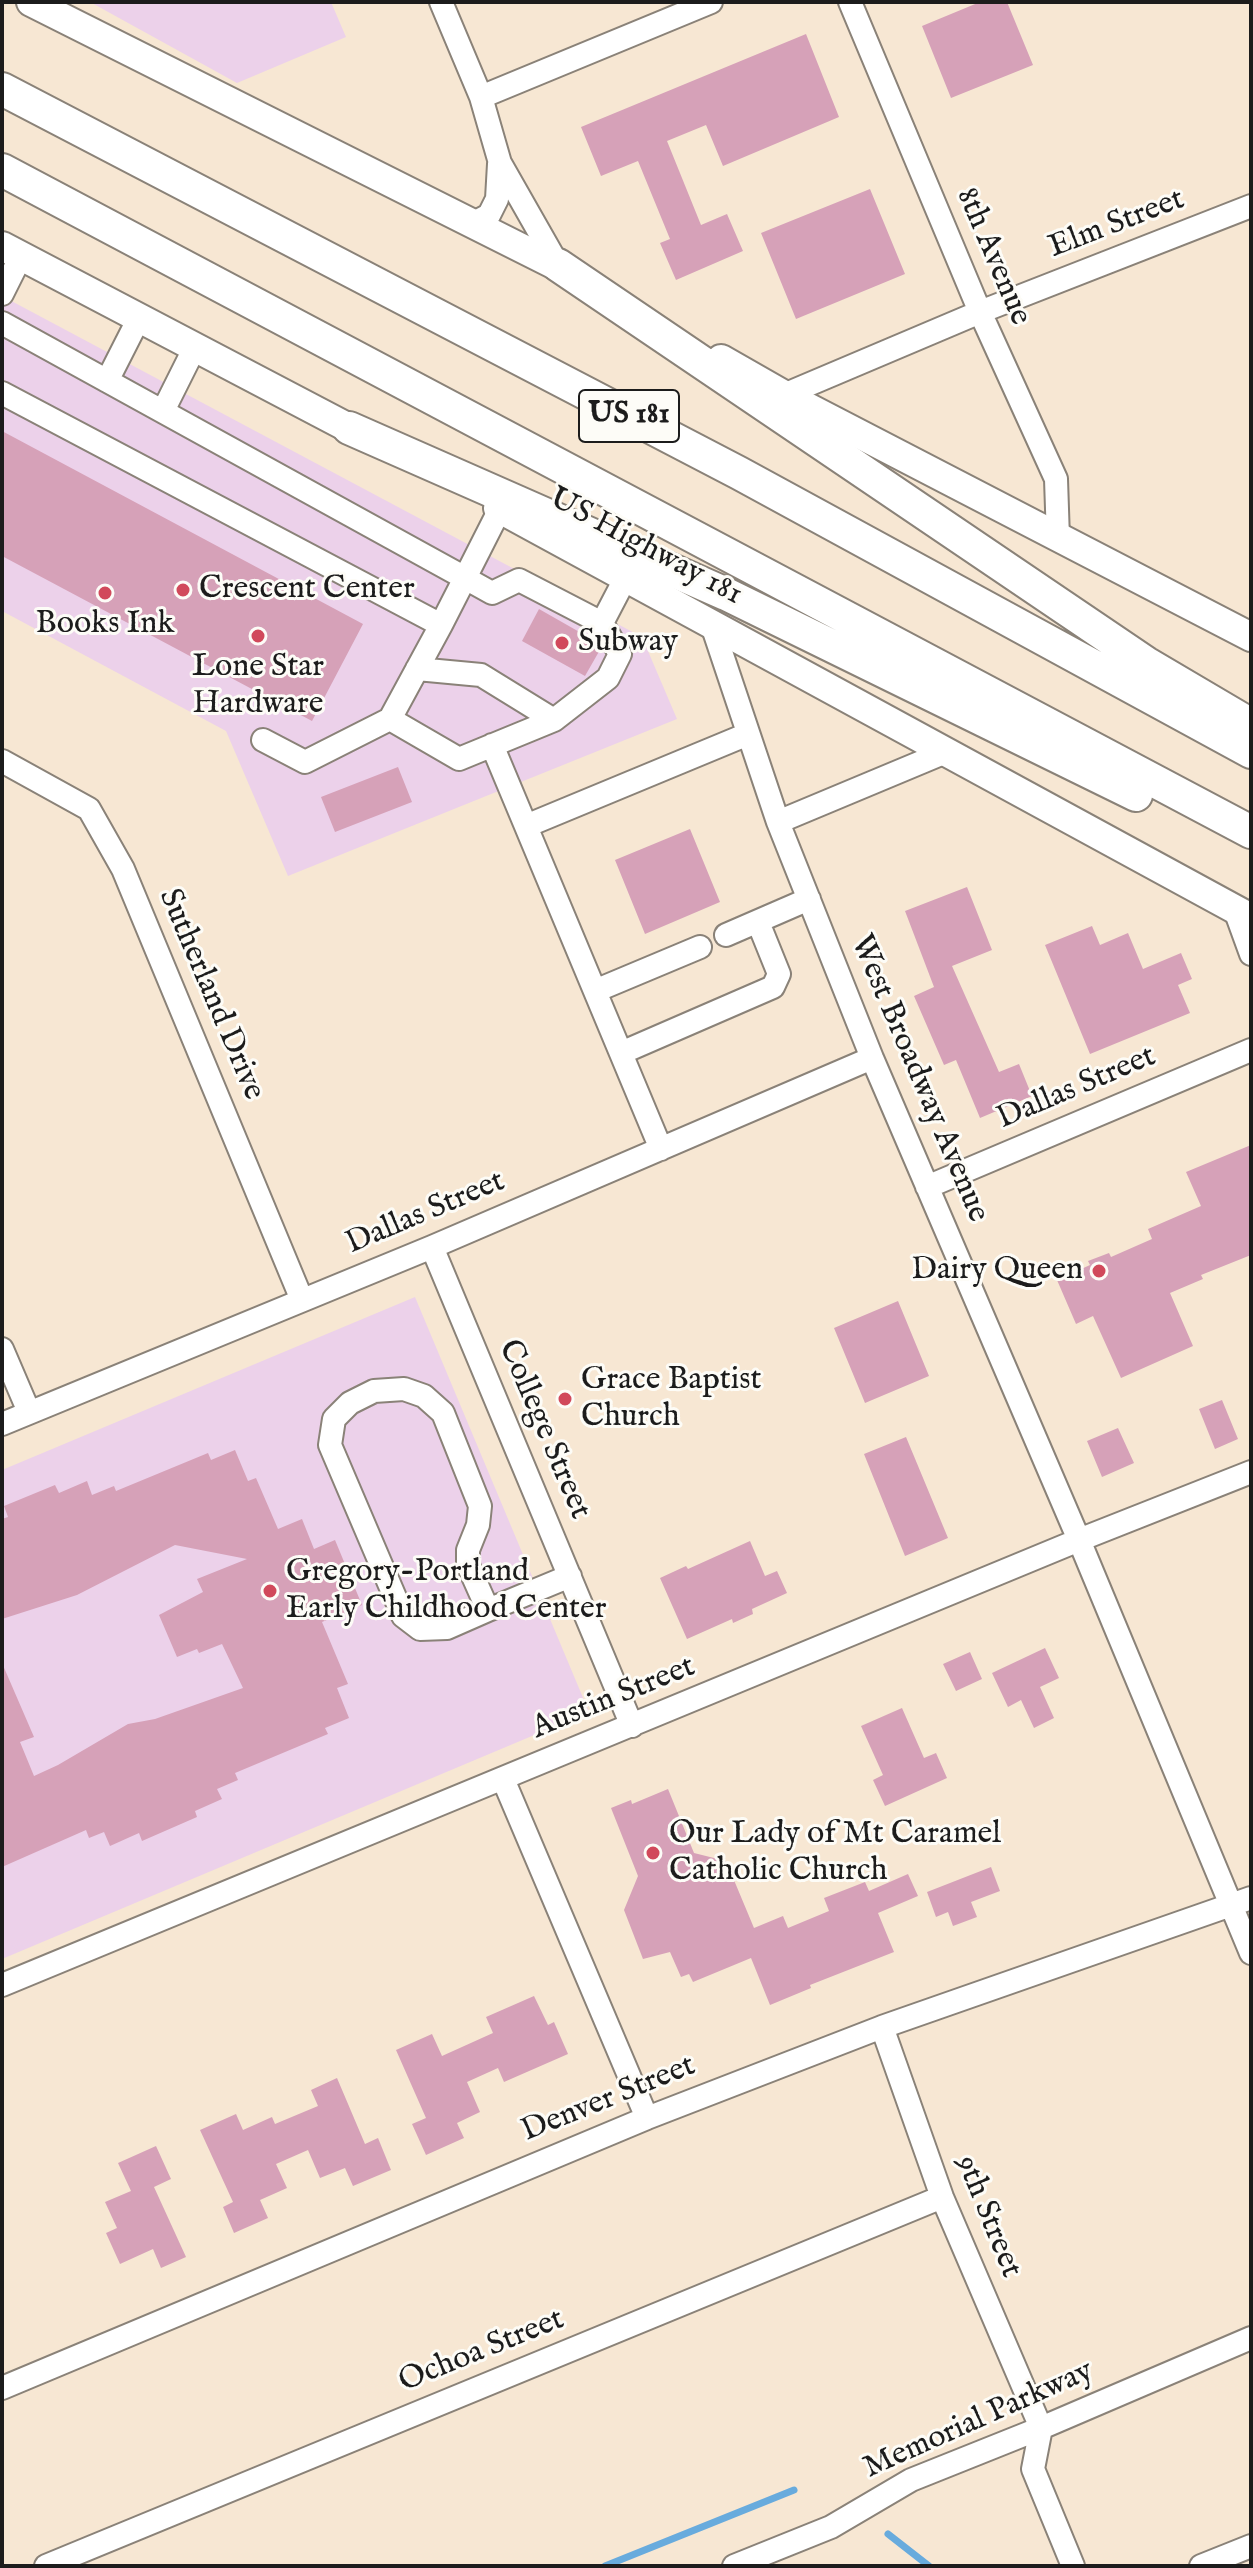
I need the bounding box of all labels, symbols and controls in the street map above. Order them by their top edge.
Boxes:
street label: Elm Street [1044,182,1190,268]
street label: 8th Avenue [946,183,1038,331]
road number: US 181 [579,390,679,442]
street label: US Highway 181 [542,481,748,615]
place label: Crescent Center [199,571,415,609]
marker: Crescent Center [174,581,192,599]
marker: Books Ink [96,584,114,602]
place label: Books Ink [36,606,174,644]
place label: Subway [578,624,678,662]
marker: Lone Star Hardware [249,627,267,645]
marker: Subway [553,634,571,652]
place label: Lone Star Hardware [192,649,324,724]
street label: Sutherland Drive [148,884,272,1106]
street label: West Broadway Avenue [840,929,996,1229]
street label: Dallas Street [992,1038,1162,1140]
street label: Dallas Street [341,1163,511,1265]
place label: Dairy Queen [911,1252,1083,1290]
marker: Dairy Queen [1090,1262,1108,1280]
street label: College Street [488,1335,598,1525]
place label: Grace Baptist Church [581,1362,762,1437]
marker: Grace Baptist Church [556,1390,574,1408]
place label: Gregory-Portland Early Childhood Center [286,1554,606,1629]
marker: Gregory-Portland Early Childhood Center [261,1582,279,1600]
street label: Austin Street [527,1649,701,1749]
place label: Our Lady of Mt Caramel Catholic Church [669,1816,1001,1891]
marker: Our Lady of Mt Caramel Catholic Church [644,1844,662,1862]
street label: Denver Street [516,2048,702,2152]
street label: 9th Street [945,2150,1029,2284]
street label: Ochoa Street [394,2301,570,2403]
street label: Memorial Parkway [858,2353,1100,2489]

